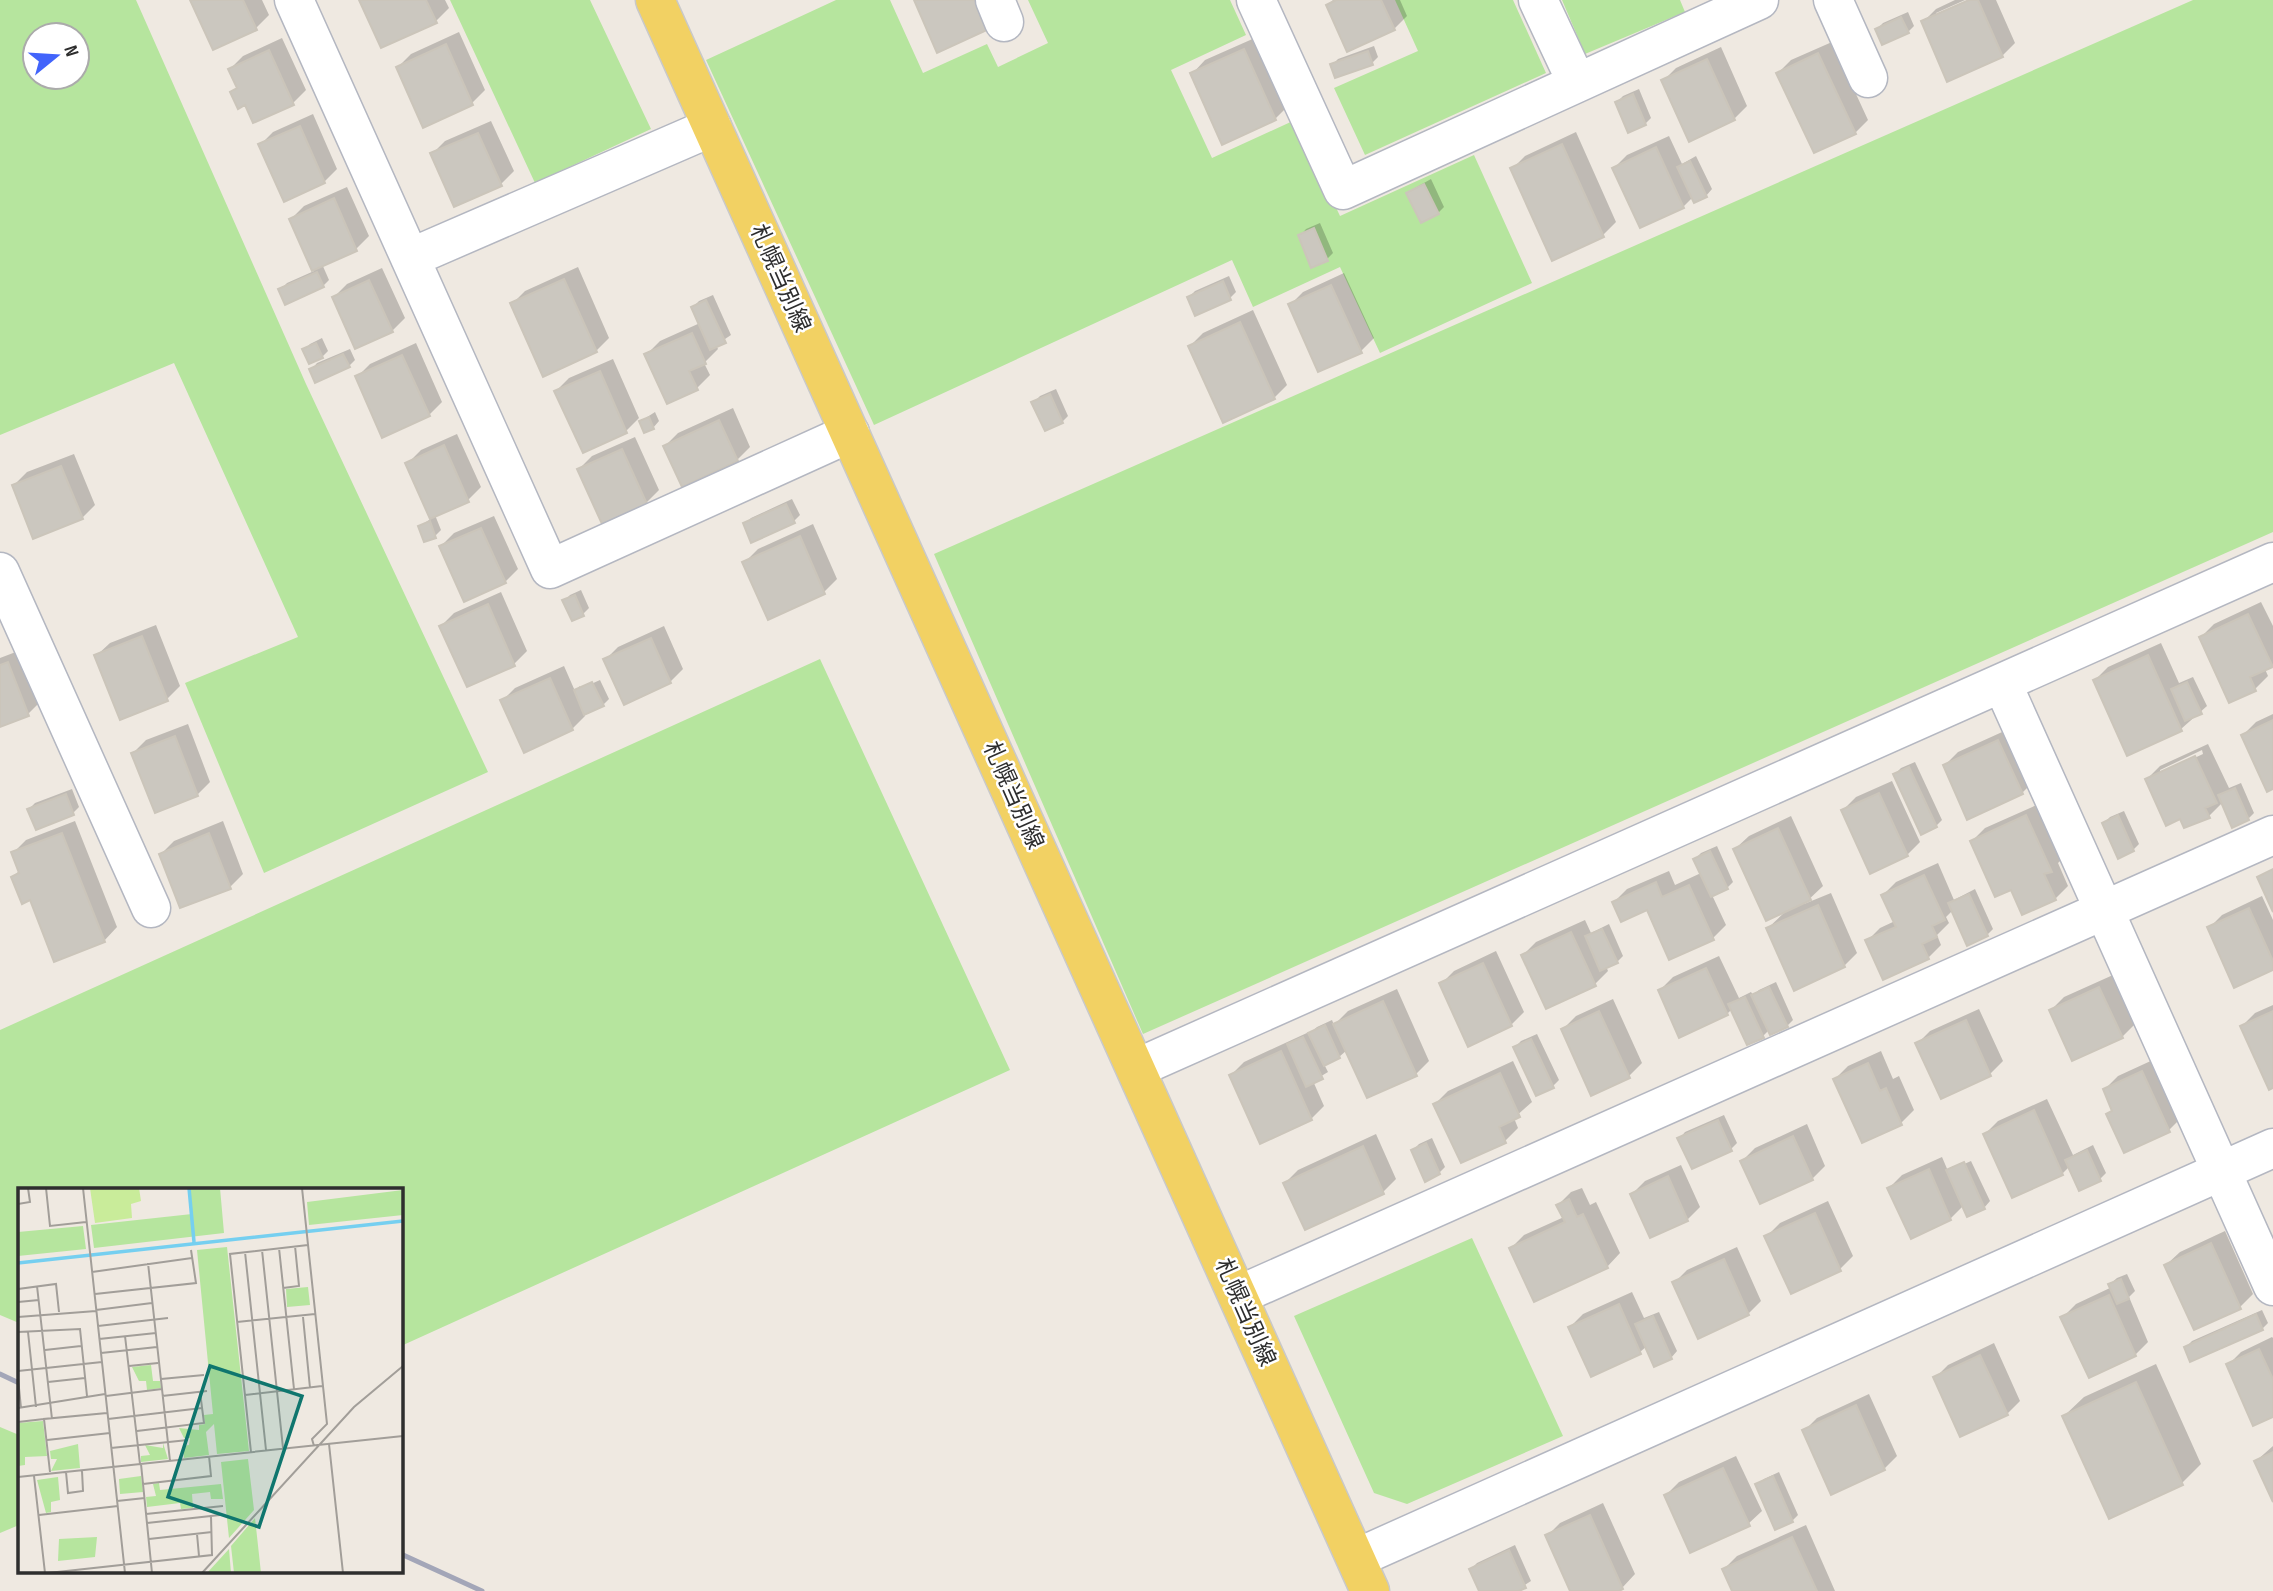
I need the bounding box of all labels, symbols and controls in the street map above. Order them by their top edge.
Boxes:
north arrow [21,21,91,91]
text: N [58,43,83,60]
street label: 札幌当別線 [744,220,816,337]
street label: 札幌当別線 [977,737,1049,854]
inset map [18,1188,402,1574]
street label: 札幌当別線 [1209,1254,1281,1371]

